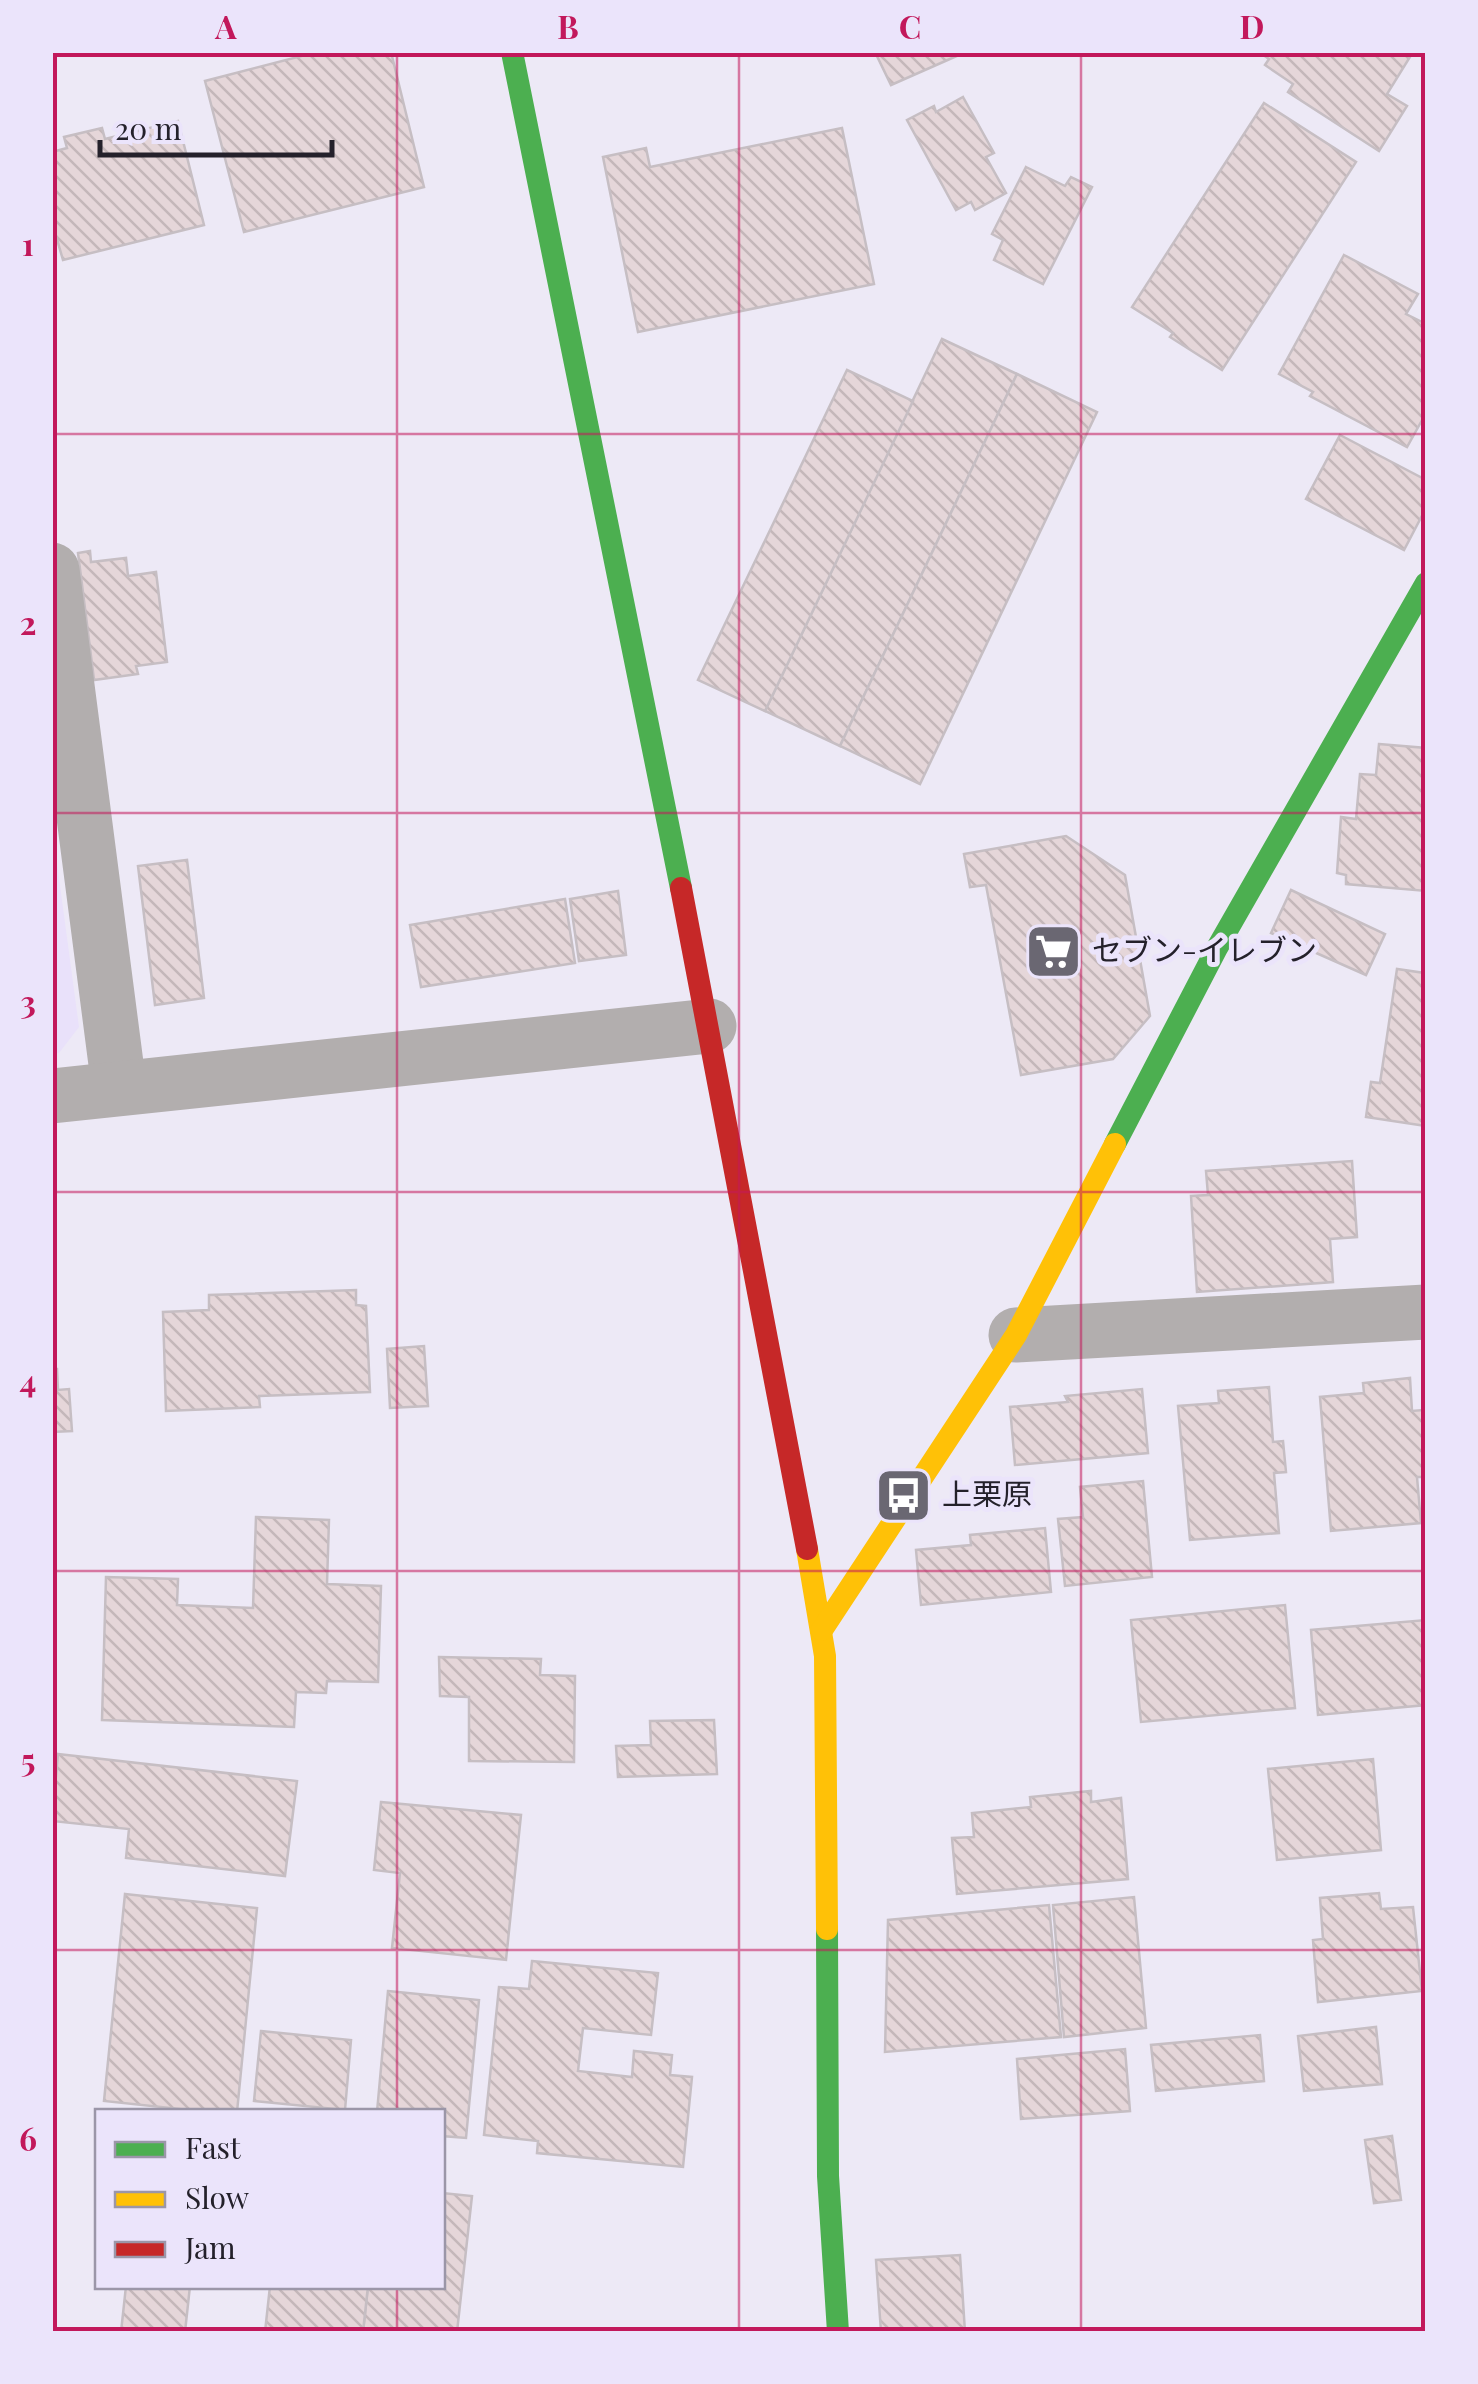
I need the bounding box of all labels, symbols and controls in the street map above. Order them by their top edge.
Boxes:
text: A [214,4,237,47]
text: B [557,4,579,47]
text: C [899,4,921,47]
text: D [1240,4,1264,47]
scale bar [100,95,332,157]
text: 20 m [115,108,182,148]
text: 1 [22,221,34,264]
text: 2 [20,600,36,643]
supermarket icon: セブン-イレブン [1023,921,1083,981]
place label: セブン-イレブン [1092,929,1317,969]
text: 3 [20,979,36,1022]
text: 4 [20,1358,36,1401]
bus stop icon: 上栗原 [873,1465,933,1525]
place label: 上栗原 [942,1473,1032,1513]
text: 5 [21,1737,35,1780]
legend [95,2109,445,2289]
text: 6 [19,2116,37,2159]
text: Fast [185,2127,241,2167]
text: Slow [185,2177,250,2217]
text: Jam [184,2227,236,2267]

